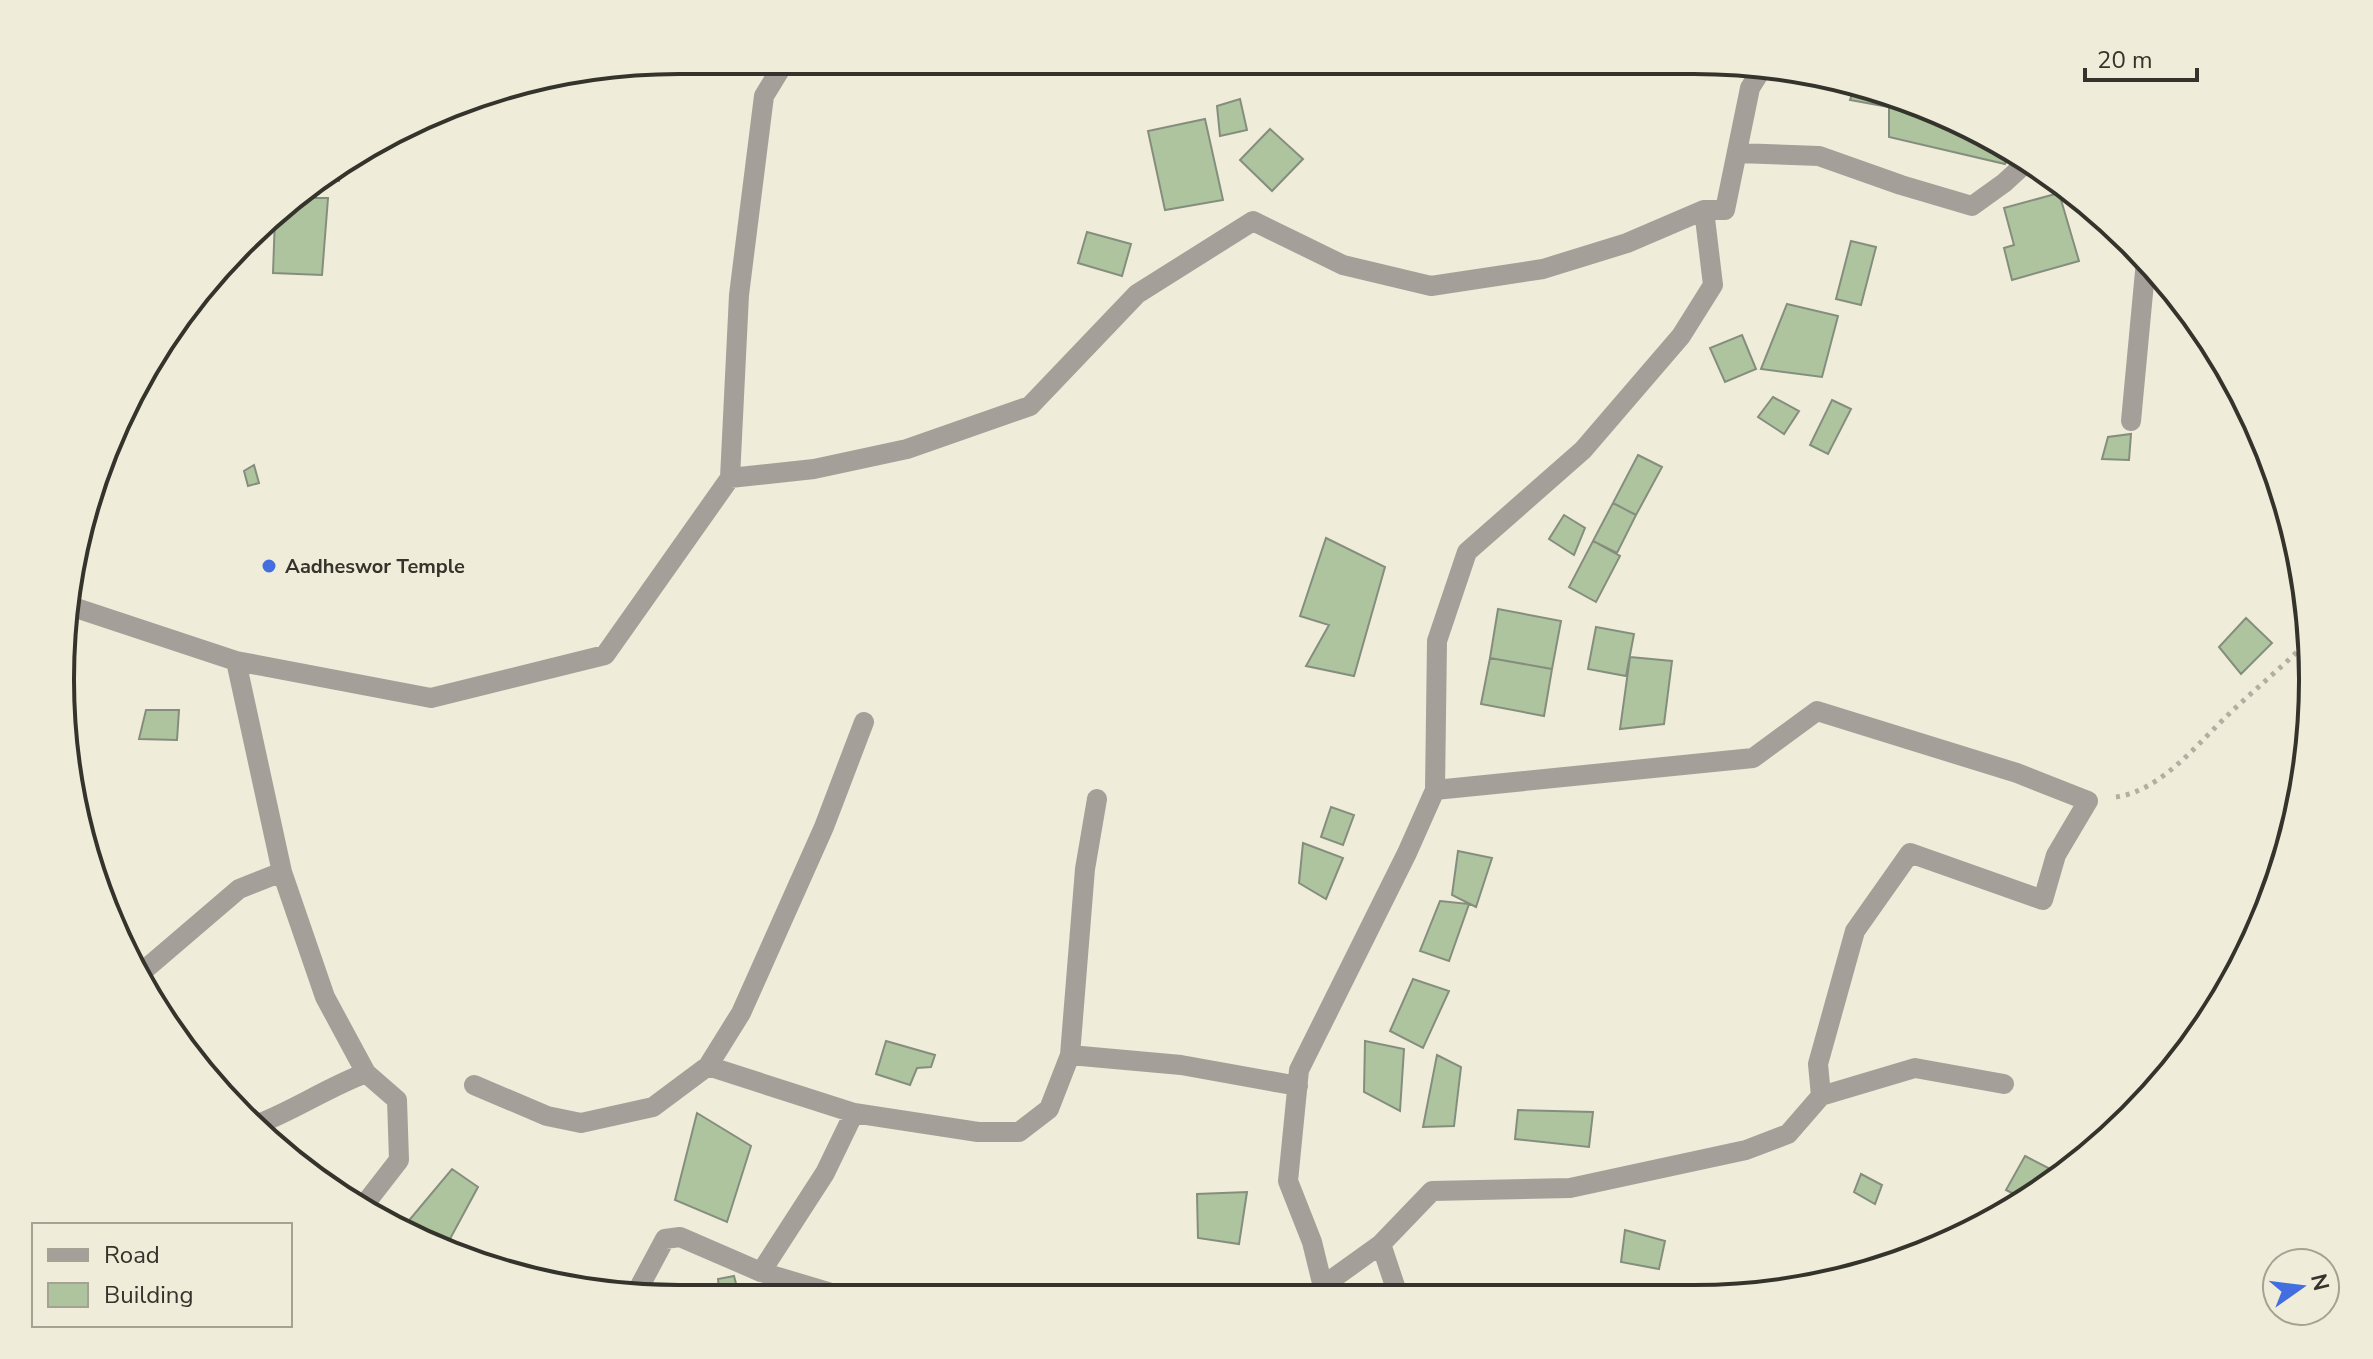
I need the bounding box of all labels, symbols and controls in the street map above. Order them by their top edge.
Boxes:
scale bar [2085,32,2197,82]
text: 20 m [2097,44,2153,76]
place label: Aadheswor Temple [285,553,465,580]
marker: Aadheswor Temple [260,557,278,575]
legend [32,1223,292,1327]
text: Road [104,1239,160,1271]
north arrow [2261,1247,2341,1327]
text: N [2303,1271,2336,1294]
text: Building [104,1279,194,1311]

